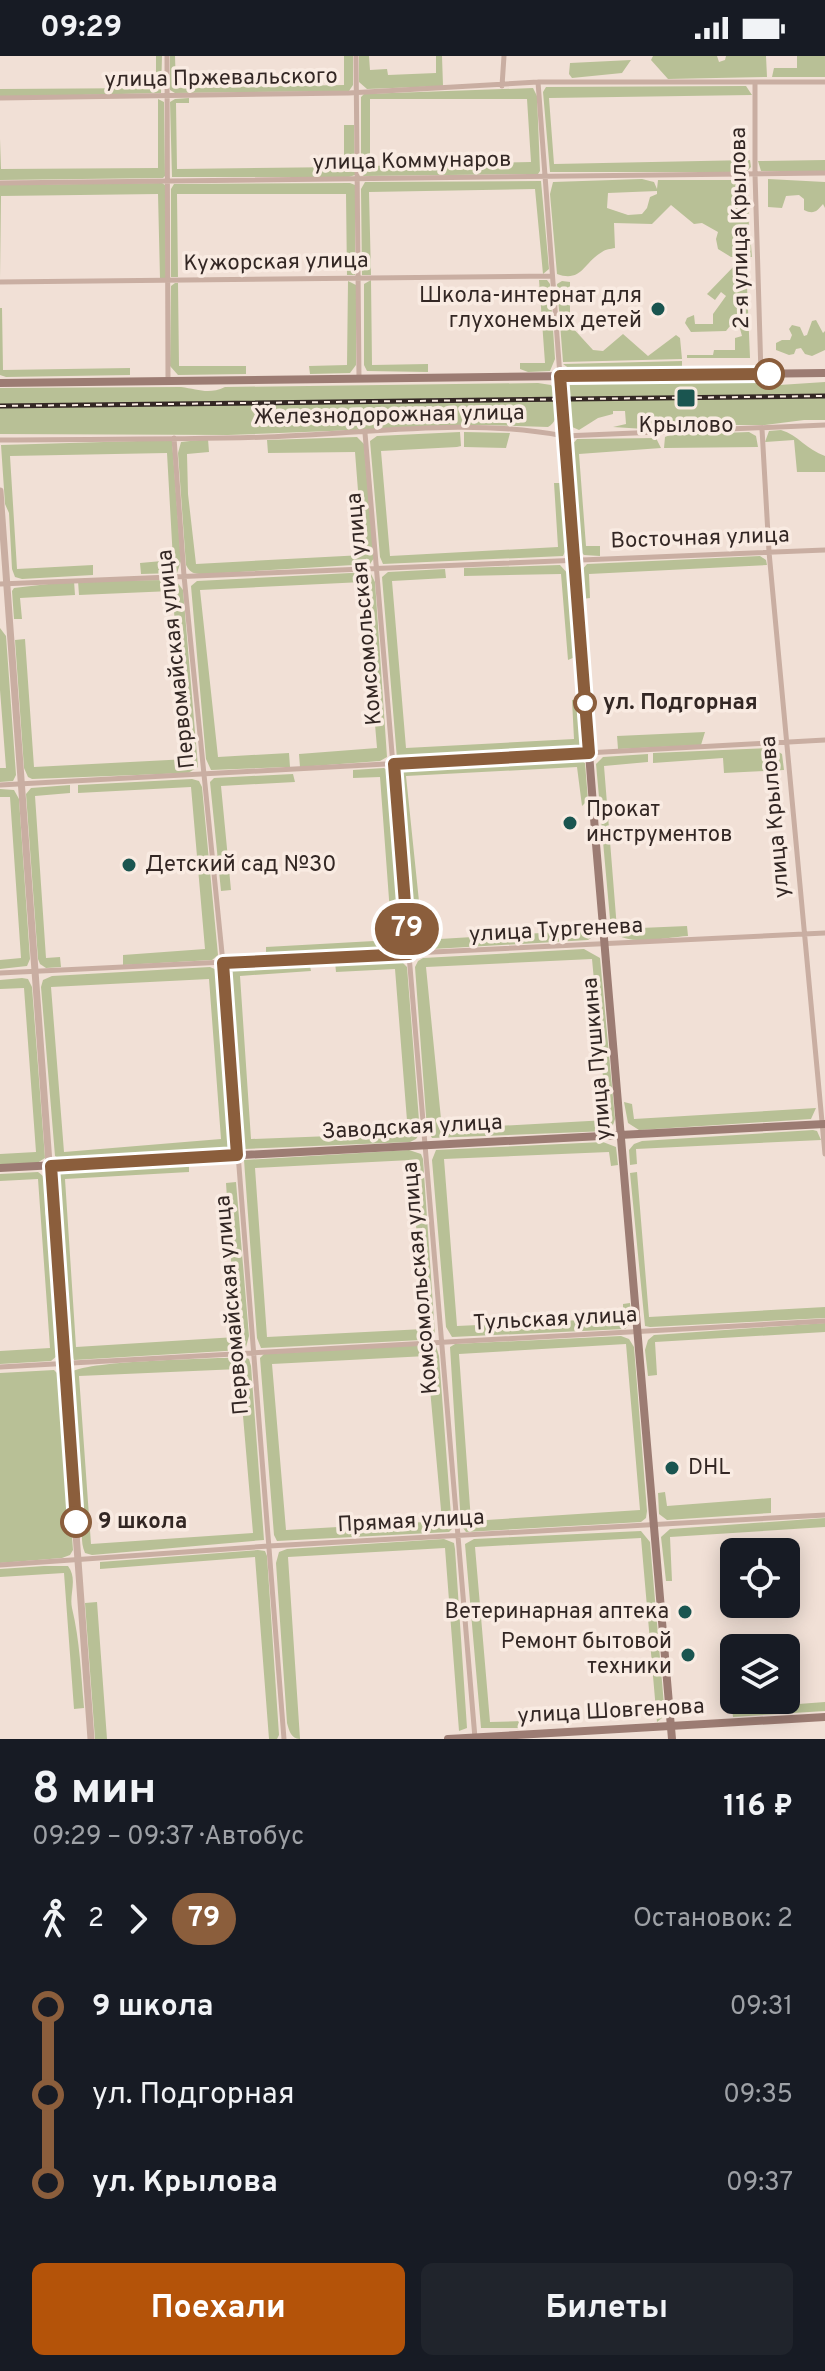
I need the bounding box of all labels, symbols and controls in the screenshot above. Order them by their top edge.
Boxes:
text: 09:29 [40,10,122,47]
street label: улица Пржевальского [104,63,338,95]
street label: 2-я улица Крылова [726,127,756,329]
street label: улица Коммунаров [312,147,512,177]
street label: Кужорская улица [183,248,369,278]
place label: Школа-интернат для глухонемых детей [419,283,642,335]
marker: Школа-интернат для глухонемых детей [649,300,667,318]
unlabelled marker [754,359,784,389]
marker: Крылово [675,387,697,409]
street label: Железнодорожная улица [253,400,525,432]
place label: Крылово [639,413,733,440]
street label: Комсомольская улица [341,492,389,726]
street label: Восточная улица [610,522,790,556]
street label: Первомайская улица [152,548,202,770]
place label: ул. Подгорная [603,690,758,717]
marker: ул. Подгорная [574,692,596,714]
street label: улица Крылова [755,735,797,899]
place label: Прокат инструментов [586,797,732,849]
marker: Прокат инструментов [561,814,579,832]
place label: Детский сад №30 [145,852,336,879]
marker: Детский сад №30 [120,856,138,874]
line badge: 79 [371,903,443,955]
text: 79 [391,911,423,947]
street label: улица Тургенева [468,913,644,949]
street label: улица Пушкина [577,976,619,1142]
street label: Заводская улица [321,1110,503,1146]
street label: Комсомольская улица [397,1161,445,1395]
street label: Первомайская улица [210,1194,256,1416]
street label: Тульская улица [472,1302,638,1338]
place label: DHL [688,1455,731,1482]
marker: DHL [663,1459,681,1477]
street label: Прямая улица [337,1505,485,1539]
marker: 9 школа [61,1507,91,1537]
place label: 9 школа [98,1509,187,1536]
map controls [720,1538,800,1714]
button: locate [720,1538,800,1618]
place label: Ветеринарная аптека [444,1599,669,1626]
marker: Ветеринарная аптека [676,1603,694,1621]
place label: Ремонт бытовой техники [501,1629,672,1681]
button: layers [720,1634,800,1714]
marker: Ремонт бытовой техники [679,1646,697,1664]
street label: улица Шовгенова [517,1694,705,1730]
text: 8 мин [32,1763,156,1819]
text: 116 ₽ [723,1789,793,1826]
text: 09:29 – 09:37 · Автобус [32,1821,304,1854]
icon: walk [32,1897,76,1941]
icon: forward [116,1897,160,1941]
text: 79 [188,1901,220,1937]
text: 2 [88,1903,104,1936]
text: Остановок: 2 [633,1903,793,1936]
text: 9 школа [92,1989,214,2026]
text: 09:31 [730,1991,793,2024]
text: ул. Подгорная [92,2077,295,2114]
text: 09:35 [723,2079,793,2112]
text: ул. Крылова [92,2165,278,2202]
text: 09:37 [726,2167,793,2200]
button: Поехали [32,2263,405,2355]
button: Билеты [421,2263,793,2355]

